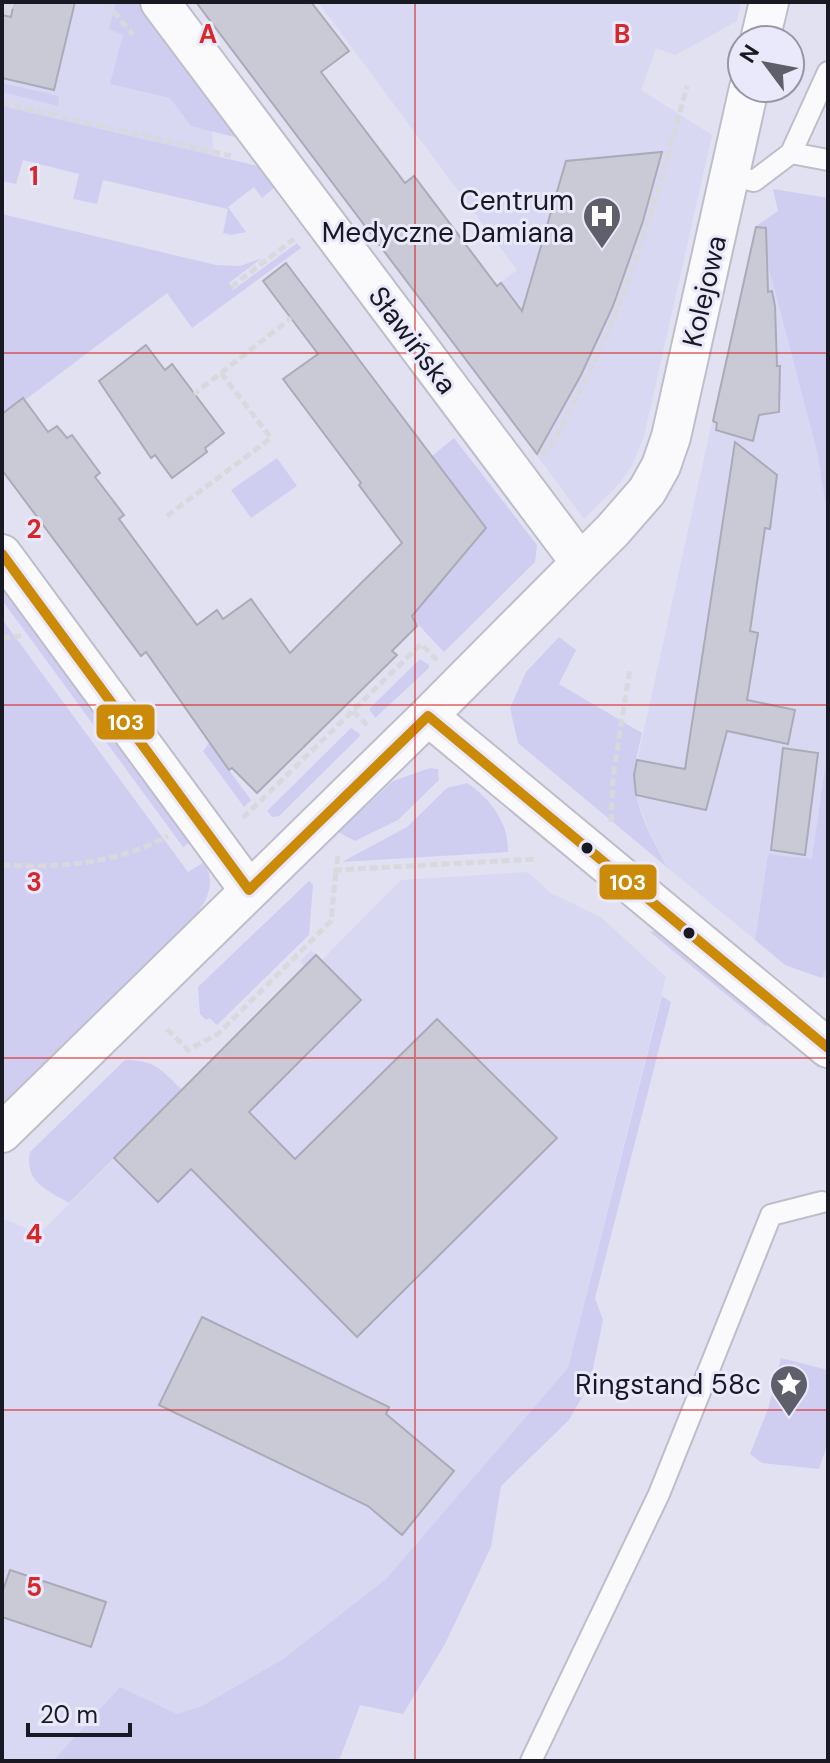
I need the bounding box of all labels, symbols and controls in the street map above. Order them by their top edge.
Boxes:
text: A [199,17,217,51]
text: B [614,17,630,51]
north arrow [726,24,806,104]
text: N [733,39,766,68]
text: 1 [29,159,39,193]
place label: Centrum Medyczne Damiana [322,182,574,251]
hospital icon: Centrum Medyczne Damiana [581,195,623,250]
street label: Kolejowa [674,232,735,350]
street label: Sławińska [360,279,465,402]
text: 2 [26,512,42,546]
line badge: 103 [95,703,156,741]
text: 103 [108,708,144,737]
unlabelled marker [579,840,595,856]
line badge: 103 [598,863,658,901]
text: 3 [26,865,42,899]
text: 103 [610,868,646,897]
unlabelled marker [681,925,697,941]
text: 4 [26,1217,42,1251]
place icon: Ringstand 58c [768,1363,810,1418]
place label: Ringstand 58c [575,1366,761,1403]
text: 5 [26,1570,42,1604]
scale bar [28,1687,130,1737]
text: 20 m [40,1699,98,1730]

